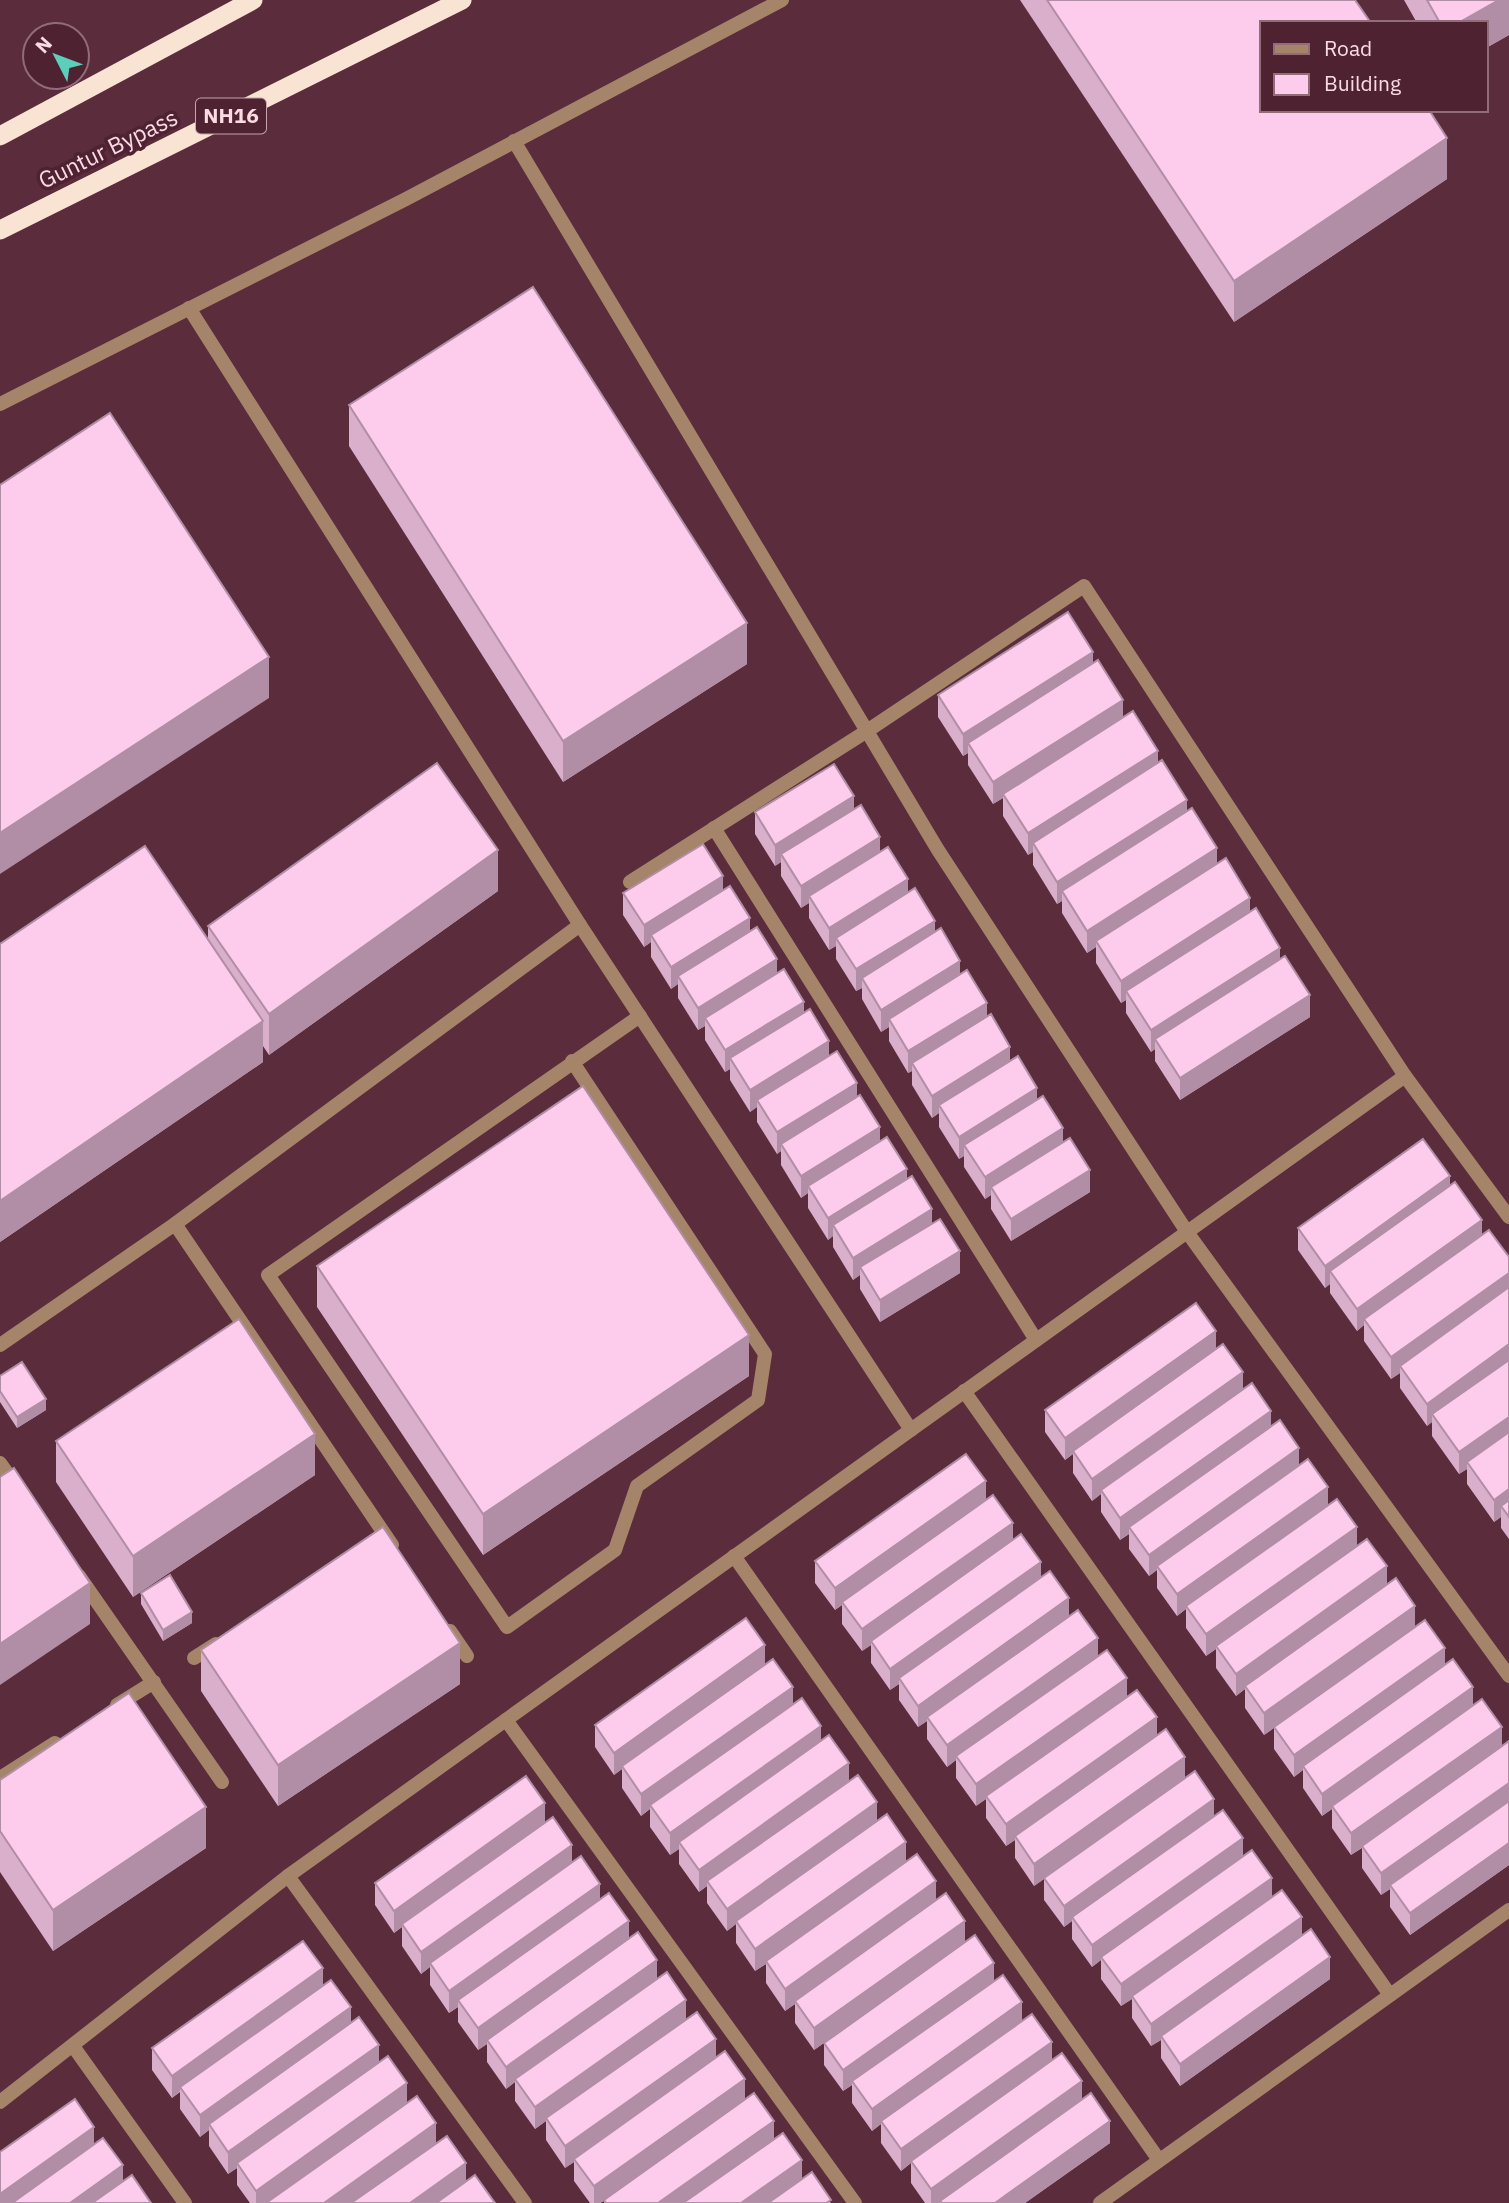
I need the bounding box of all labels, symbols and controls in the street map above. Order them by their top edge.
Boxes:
north arrow [21,21,91,91]
legend [1260,21,1488,112]
text: N [30,31,57,58]
text: Road [1324,34,1372,62]
text: Building [1324,69,1401,97]
road number: NH16 [196,99,266,134]
street label: Guntur Bypass [33,101,182,195]

